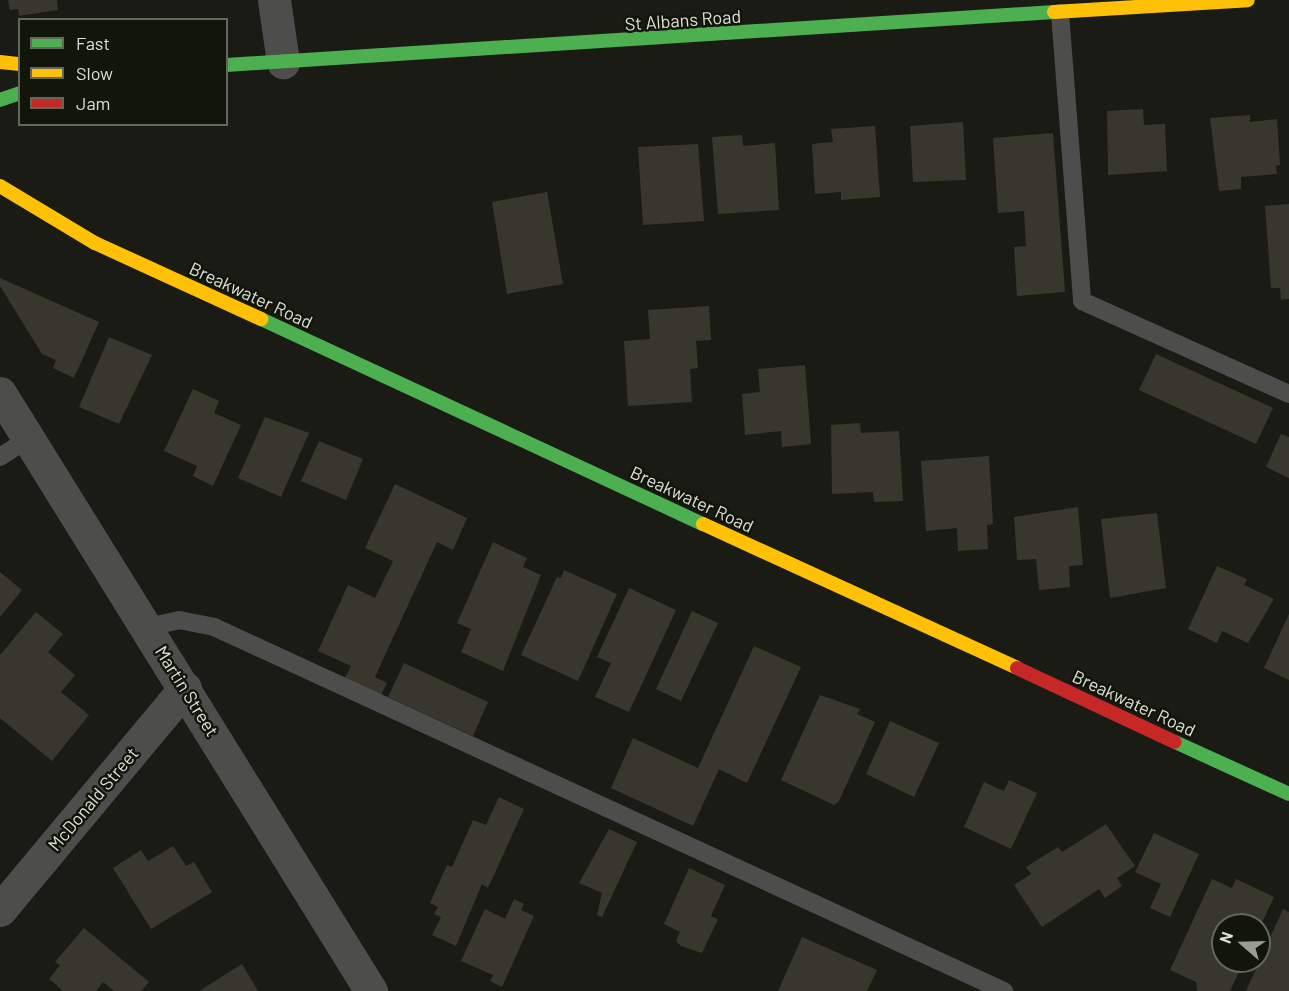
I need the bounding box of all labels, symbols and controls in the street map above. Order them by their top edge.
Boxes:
street label: St Albans Road [624,5,742,35]
legend [18,18,228,126]
text: Fast [76,32,110,54]
text: Slow [76,62,113,84]
text: Jam [76,92,110,114]
street label: Breakwater Road [186,257,316,333]
street label: Breakwater Road [627,461,757,537]
street label: Martin Street [151,642,223,740]
street label: Breakwater Road [1069,665,1199,741]
street label: McDonald Street [43,743,143,855]
north arrow [1211,913,1271,973]
text: N [1215,929,1236,946]

